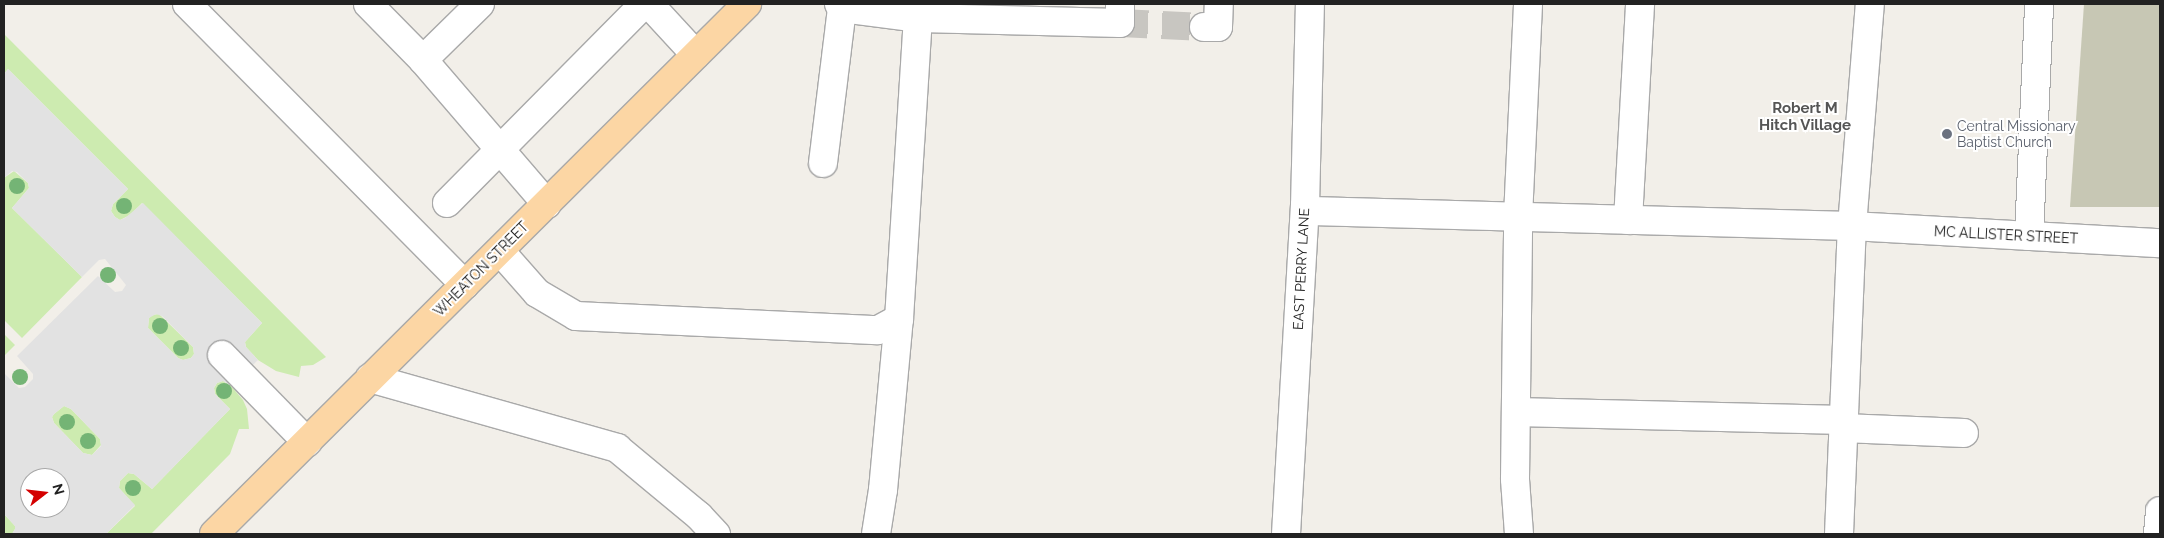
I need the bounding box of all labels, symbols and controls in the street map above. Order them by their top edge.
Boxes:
district label: Robert M Hitch Village [1759,99,1851,134]
place label: Central Missionary Baptist Church [1957,118,2076,150]
marker: Central Missionary Baptist Church [1941,128,1953,140]
street label: EAST PERRY LANE [1289,207,1313,331]
street label: WHEATON STREET [430,218,532,320]
street label: MC ALLISTER STREET [1933,223,2079,247]
north arrow [20,468,70,518]
text: N [49,482,68,496]

